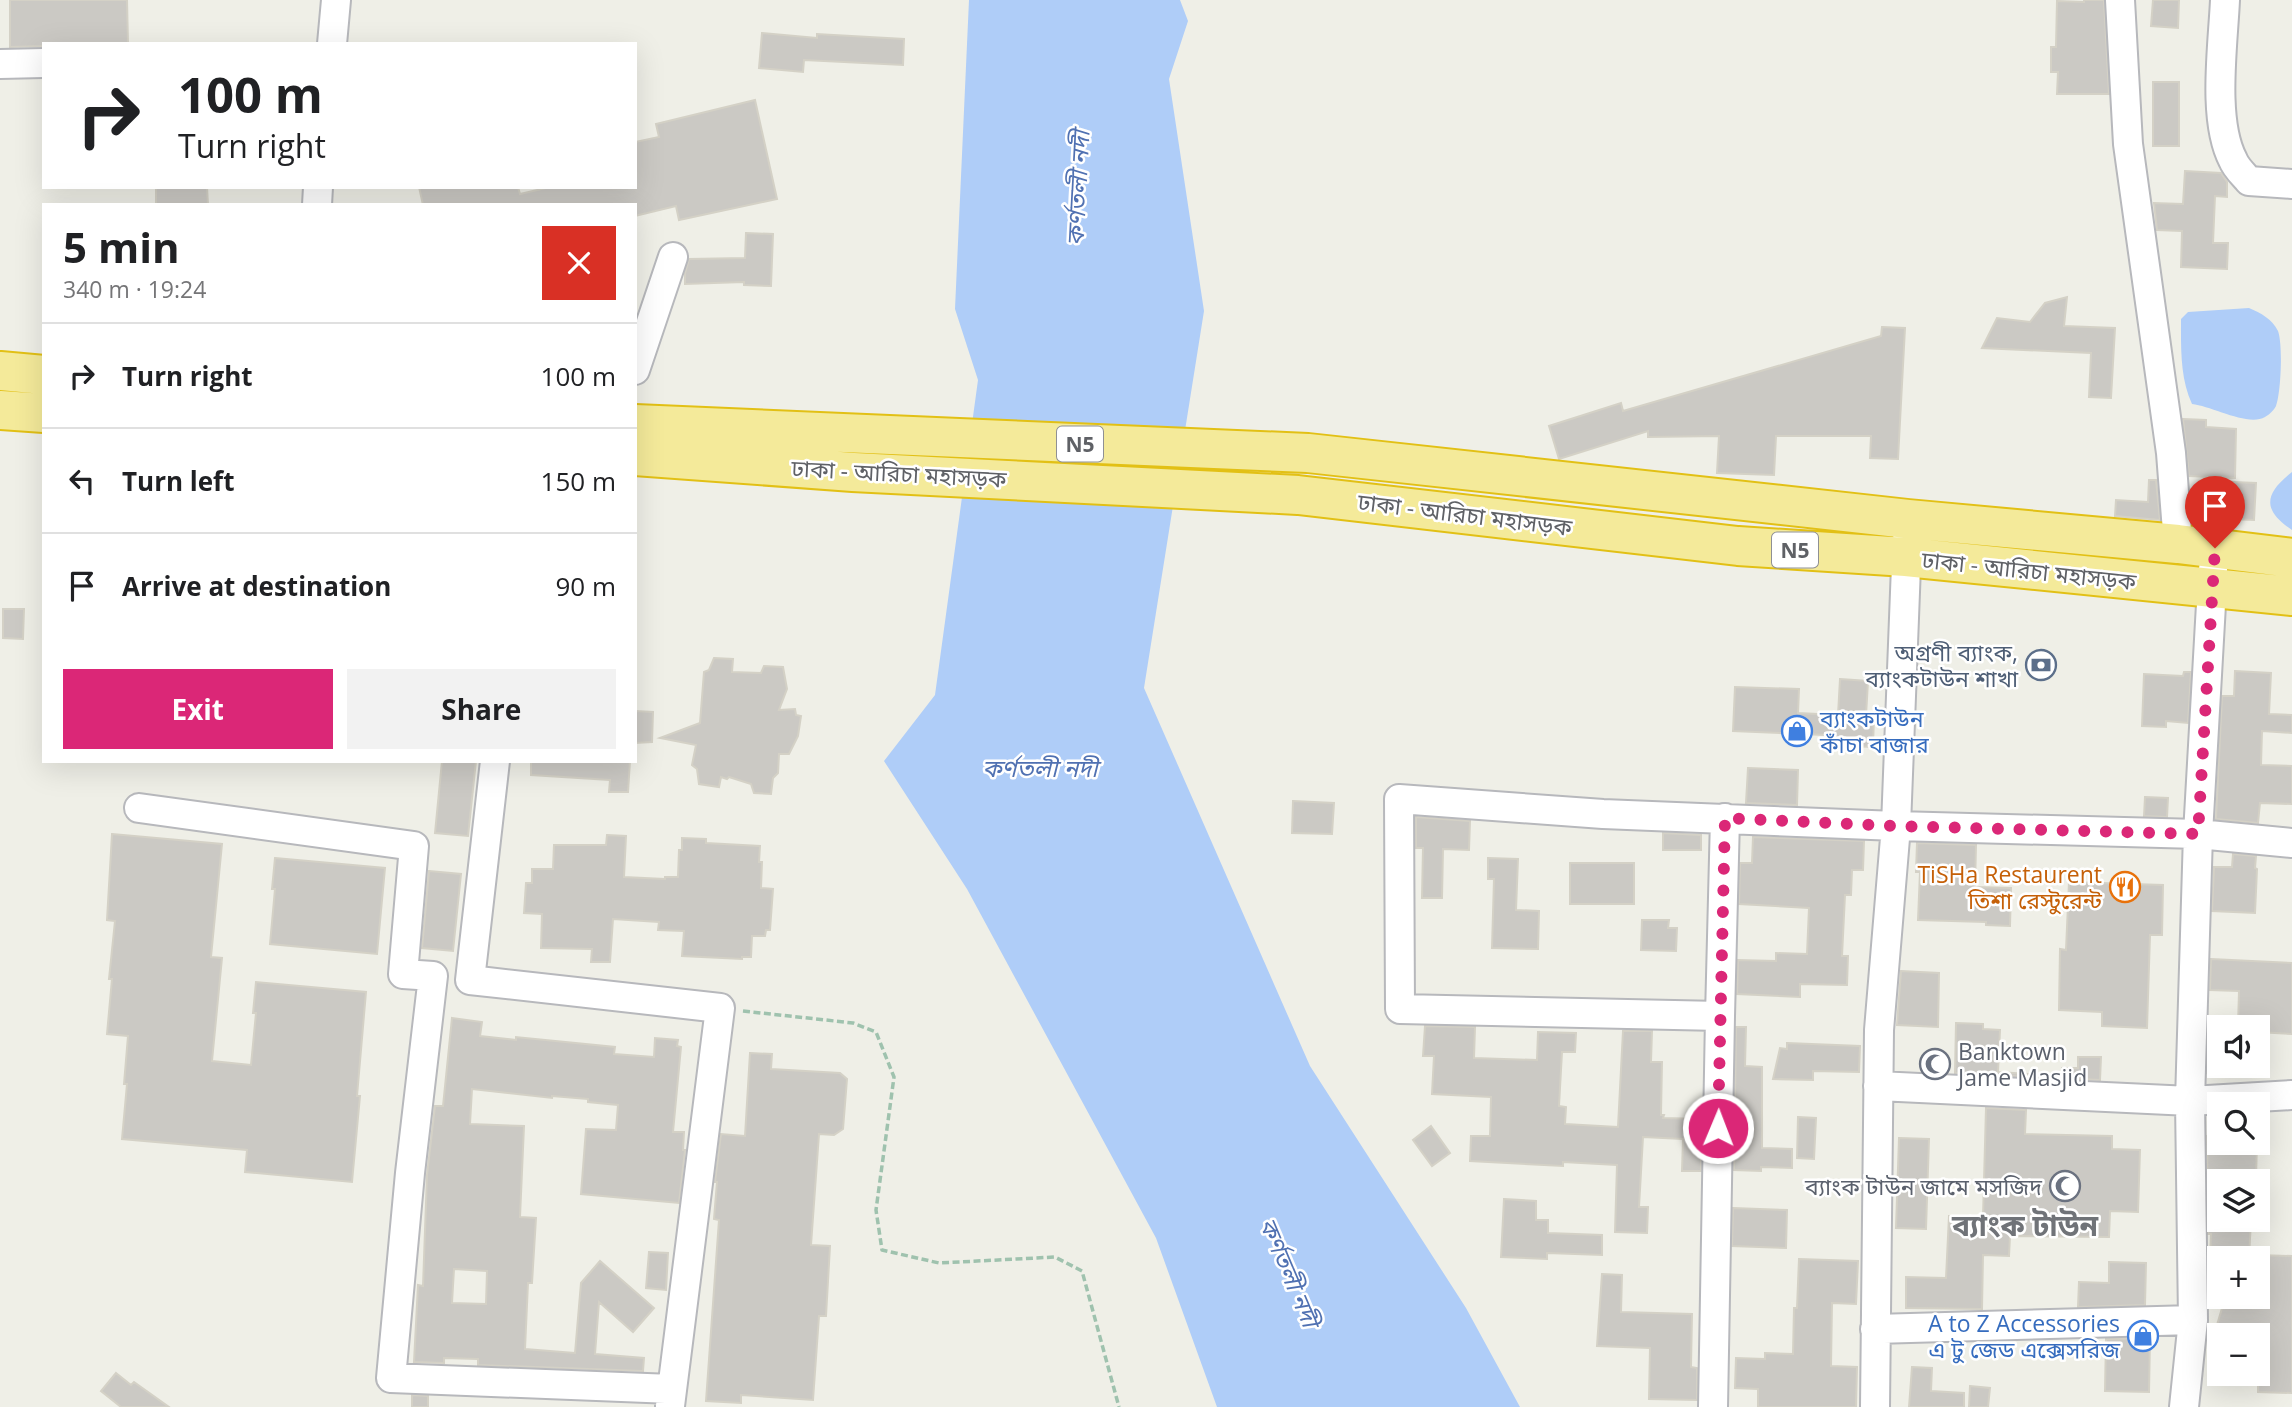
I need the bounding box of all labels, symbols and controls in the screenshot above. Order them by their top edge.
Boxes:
text: 100 m [178,61,323,127]
icon: right [63,70,154,161]
text: Turn right [178,124,326,167]
water label: কর্ণতলী নদী [1058,125,1097,247]
text: 5 min [63,218,180,275]
button: close [542,226,616,300]
text: 340 m · 19:24 [63,273,206,305]
icon: right [63,357,101,395]
text: Turn right [122,358,253,394]
text: 100 m [541,358,616,394]
road number: N5 [1057,426,1103,462]
street label: ঢাকা - আরিচা মহাসড়ক [790,451,1008,495]
icon: left [63,462,101,500]
text: Turn left [122,463,234,499]
text: 150 m [541,463,616,499]
pin [2185,476,2245,548]
street label: ঢাকা - আরিচা মহাসড়ক [1355,485,1574,543]
icon: arrive [2196,487,2234,525]
road number: N5 [1772,532,1818,568]
street label: ঢাকা - আরিচা মহাসড়ক [1919,543,2138,597]
icon: arrive [63,567,101,605]
text: Arrive at destination [122,568,391,604]
text: 90 m [555,568,616,604]
place label: অগ্রণী ব্যাংক, ব্যাংকটাউন শাখা [1864,636,2019,694]
bank icon: অগ্রণী ব্যাংক, ব্যাংকটাউন শাখা [2024,648,2058,682]
button: Exit [63,669,333,749]
button: Share [347,669,616,749]
place label: ব্যাংকটাউন কাঁচা বাজার [1819,702,1929,760]
shop icon: ব্যাংকটাউন কাঁচা বাজার [1780,714,1814,748]
water label: কর্ণতলী নদী [982,751,1102,784]
place label: TiSHa Restaurent তিশা রেস্টুরেন্ট [1917,858,2103,916]
restaurant icon: TiSHa Restaurent তিশা রেস্টুরেন্ট [2108,870,2142,904]
map controls [2207,1015,2270,1386]
button: sound [2207,1015,2270,1078]
place label: Banktown Jame Masjid [1956,1035,2087,1093]
mosque icon: Banktown Jame Masjid [1918,1047,1952,1081]
position arrow [1681,1091,1755,1165]
button: search [2207,1092,2270,1155]
mosque icon: ব্যাংক টাউন জামে মসজিদ [2048,1169,2082,1203]
button: layers [2207,1169,2270,1232]
place label: ব্যাংক টাউন জামে মসজিদ [1804,1170,2042,1202]
district label: ব্যাংক টাউন [1951,1204,2098,1245]
water label: কর্ণতলী নদী [1252,1212,1330,1336]
button: + [2207,1246,2270,1309]
place label: A to Z Accessories এ টু জেড এক্সেসরিজ [1928,1307,2121,1365]
shop icon: A to Z Accessories এ টু জেড এক্সেসরিজ [2126,1319,2160,1353]
button: − [2207,1323,2270,1386]

